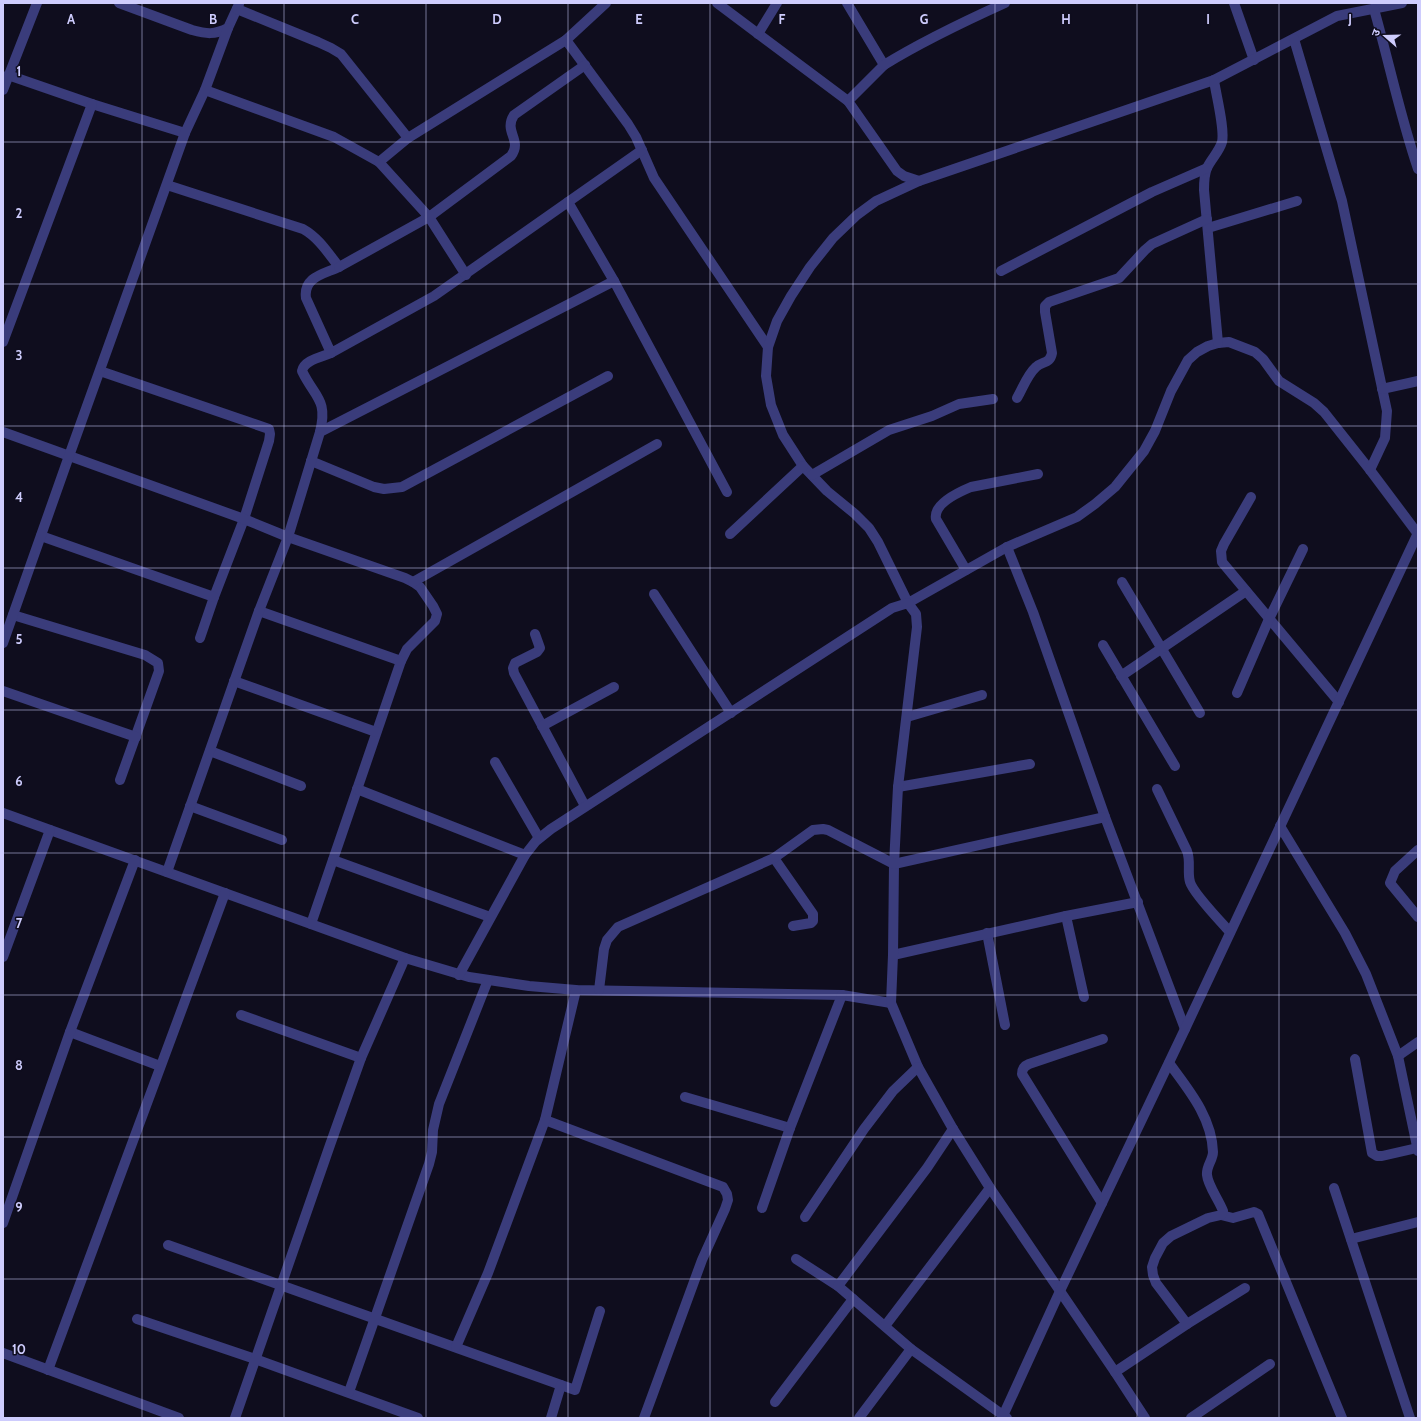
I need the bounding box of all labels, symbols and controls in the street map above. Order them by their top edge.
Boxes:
text: A [67,11,76,27]
text: B [209,11,217,27]
text: C [351,11,359,27]
text: D [492,11,502,27]
text: E [635,11,643,27]
text: F [779,11,786,27]
text: G [920,11,929,27]
text: H [1061,11,1071,27]
text: I [1206,11,1210,27]
text: J [1347,11,1352,27]
north arrow [1365,16,1405,56]
text: उ [1368,27,1383,38]
text: 1 [17,63,21,79]
text: 2 [16,205,23,221]
text: 3 [15,347,23,363]
text: 4 [15,489,23,505]
text: 5 [16,631,23,647]
text: 6 [15,773,23,789]
text: 7 [16,915,23,931]
text: 8 [15,1057,23,1073]
text: 9 [15,1199,23,1215]
text: 10 [12,1341,26,1357]

